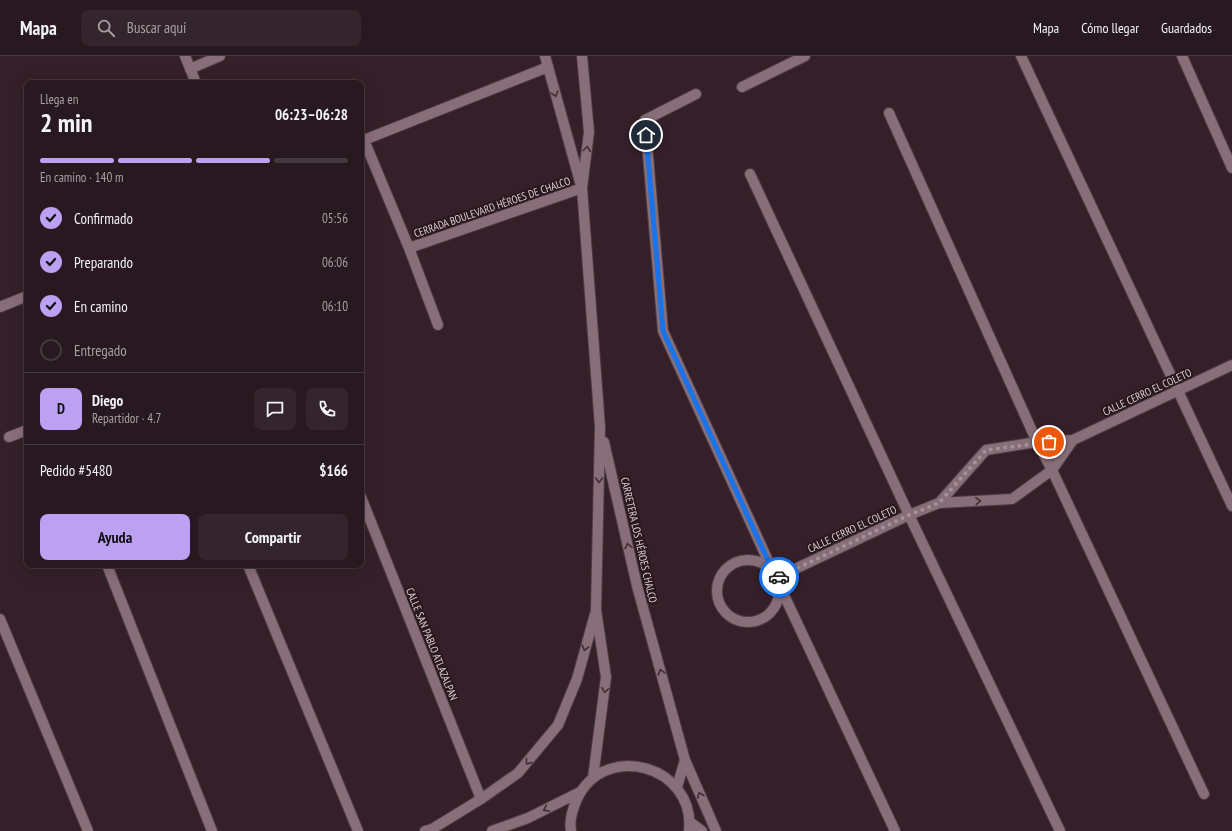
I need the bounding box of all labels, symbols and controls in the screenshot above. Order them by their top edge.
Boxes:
search box [81,10,361,46]
text: Mapa [20,16,57,40]
icon: search [95,17,117,39]
text: Buscar aquí [127,18,186,37]
text: Mapa [1033,19,1059,37]
text: Cómo llegar [1081,19,1139,37]
text: Guardados [1161,19,1212,37]
one-way arrow [550,90,559,97]
text: Llega en [40,91,78,108]
text: 06:23–06:28 [275,105,348,124]
text: 2 min [40,106,93,139]
pin [629,118,663,152]
icon: home [635,124,657,146]
one-way arrow [582,146,591,152]
text: En camino · 140 m [40,169,124,186]
street label: CERRADA BOULEVARD HÉROES DE CHALCO [412,174,572,240]
icon: check [40,207,62,229]
text: Confirmado [74,209,133,228]
text: 05:56 [322,210,348,227]
icon: check [40,251,62,273]
text: Preparando [74,253,133,272]
text: 06:06 [322,254,348,271]
icon: check [40,295,62,317]
text: En camino [74,297,128,316]
text: 06:10 [322,298,348,315]
text: Entregado [74,341,127,360]
street label: CALLE CERRO EL COLETO [1100,365,1194,419]
button: chat [254,388,296,430]
button: phone [306,388,348,430]
text: Diego [92,391,123,410]
text: D [57,399,65,418]
text: Repartidor · 4.7 [92,410,161,427]
pin [1032,425,1066,459]
icon: bag [1038,431,1060,453]
text: Pedido #5480 [40,461,112,480]
text: $166 [319,461,348,480]
street label: CARRETERA LOS HÉROES CHALCO [618,476,660,604]
one-way arrow [595,477,603,483]
one-way arrow [975,496,981,505]
street label: CALLE CERRO EL COLETO [805,502,899,556]
button: Ayuda [40,514,190,560]
button: Compartir [198,514,348,560]
one-way arrow [624,543,632,549]
courier [759,557,799,597]
icon: car [768,566,790,588]
street label: CALLE SAN PABLO ATLAZALPAN [403,586,461,702]
one-way arrow [582,645,590,651]
one-way arrow [657,668,666,675]
one-way arrow [600,687,609,693]
one-way arrow [525,757,532,765]
one-way arrow [697,792,705,799]
one-way arrow [542,804,550,812]

